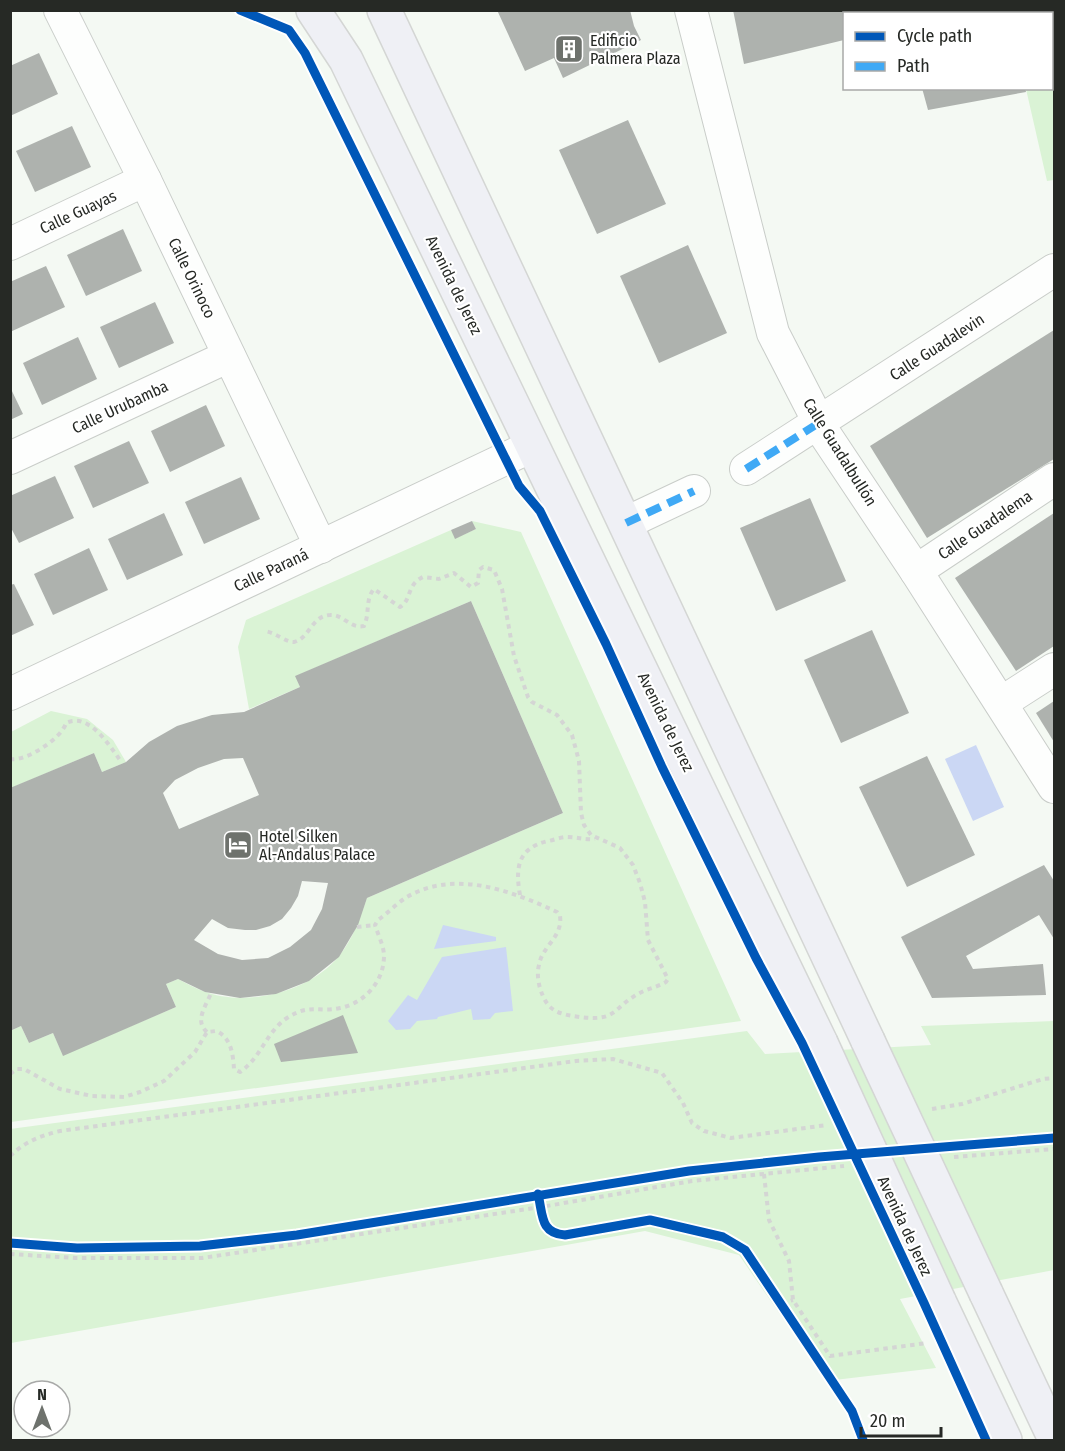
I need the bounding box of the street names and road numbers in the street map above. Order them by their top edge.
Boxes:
street label: Calle Guayas [37,186,119,238]
street label: Avenida de Jerez [422,232,486,338]
street label: Calle Orinoco [164,235,220,321]
street label: Calle Guadalevin [886,309,988,385]
street label: Calle Urubamba [69,376,171,438]
street label: Calle Guadalbullón [799,395,881,509]
street label: Calle Guadalema [934,486,1036,563]
street label: Calle Paraná [231,544,312,596]
street label: Avenida de Jerez [634,669,698,775]
street label: Avenida de Jerez [874,1173,936,1279]

